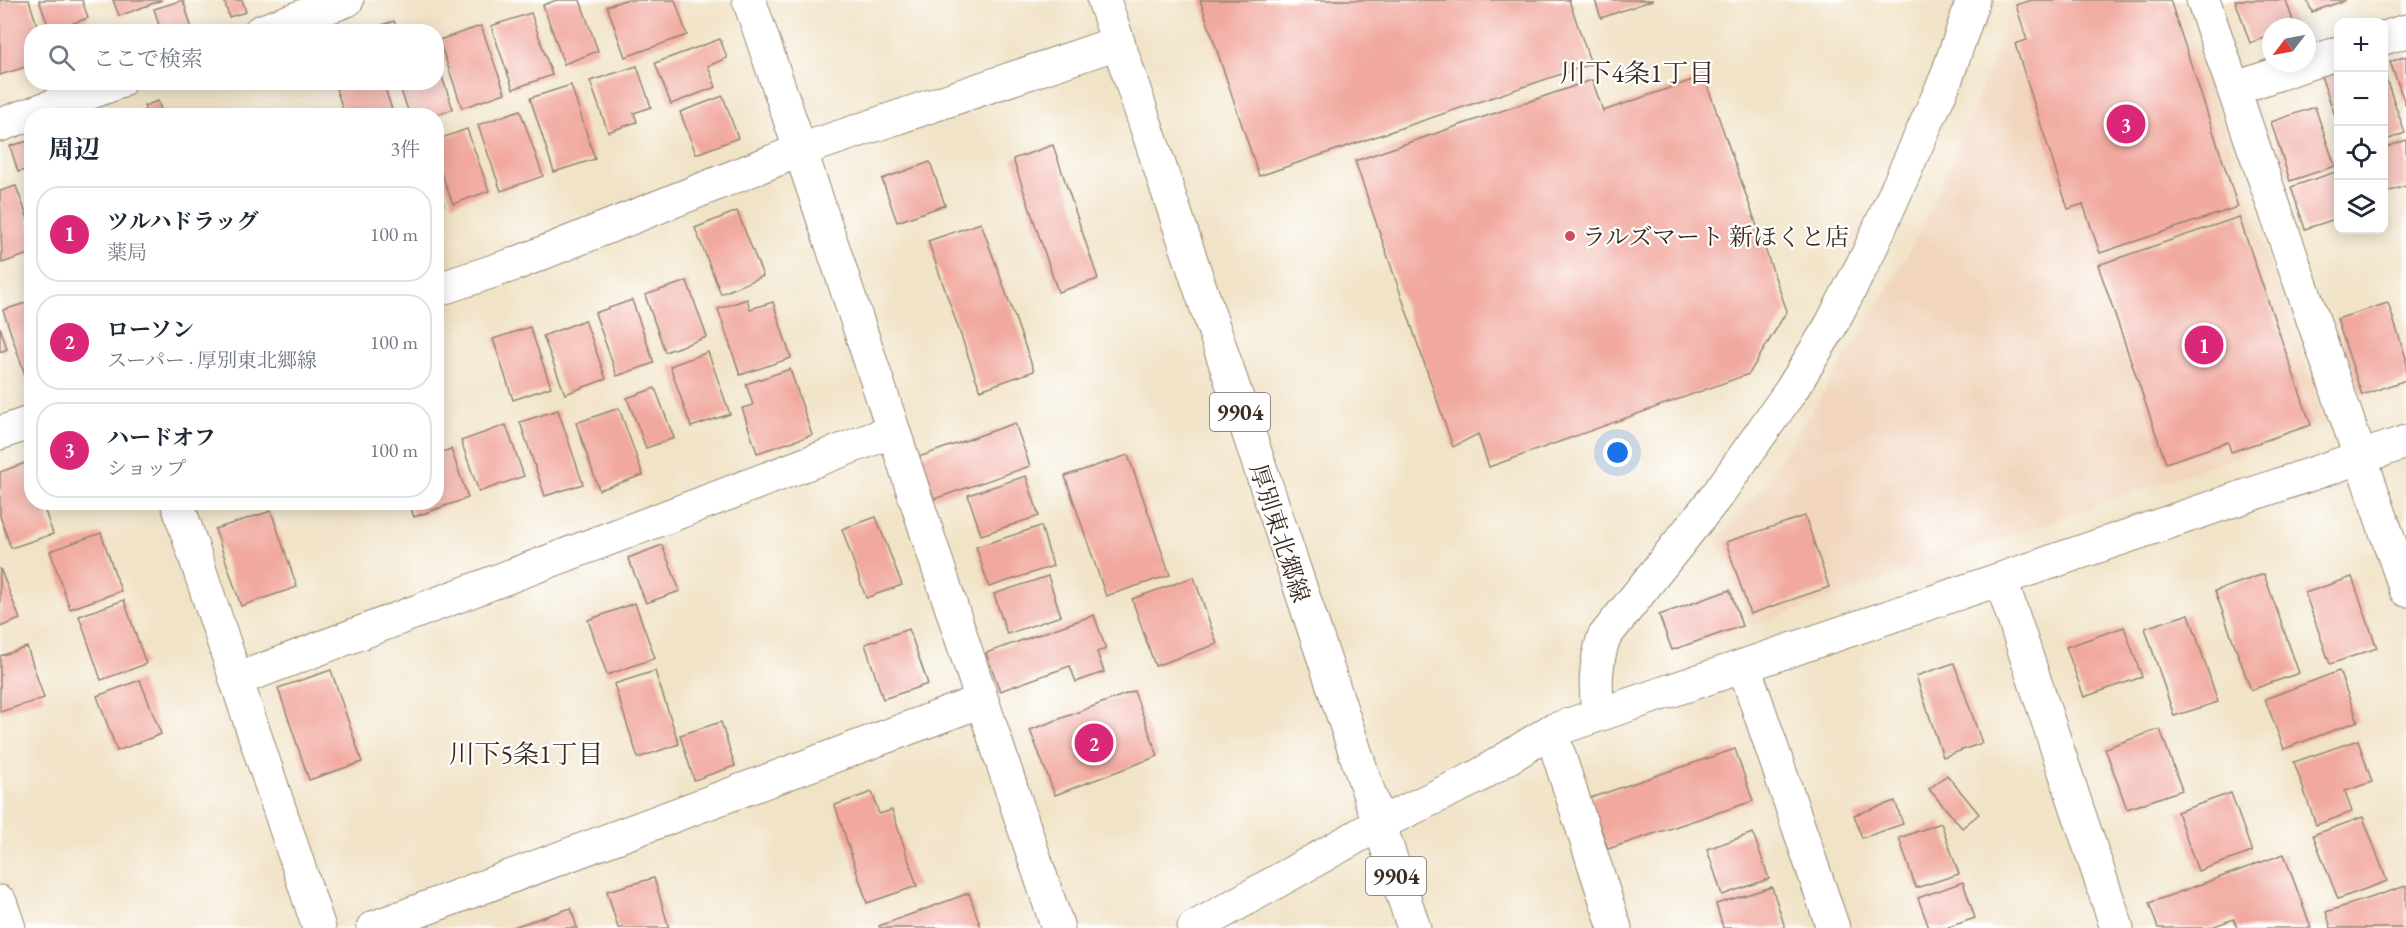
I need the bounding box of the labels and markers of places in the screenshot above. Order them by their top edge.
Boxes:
pin: 3 [2106,102,2146,146]
place label: ラルズマート 新ほくと店 [1582,221,1849,252]
marker: ラルズマート 新ほくと店 [1563,229,1577,243]
pin: 1 [2184,322,2224,368]
pin: 2 [1074,720,1114,766]

